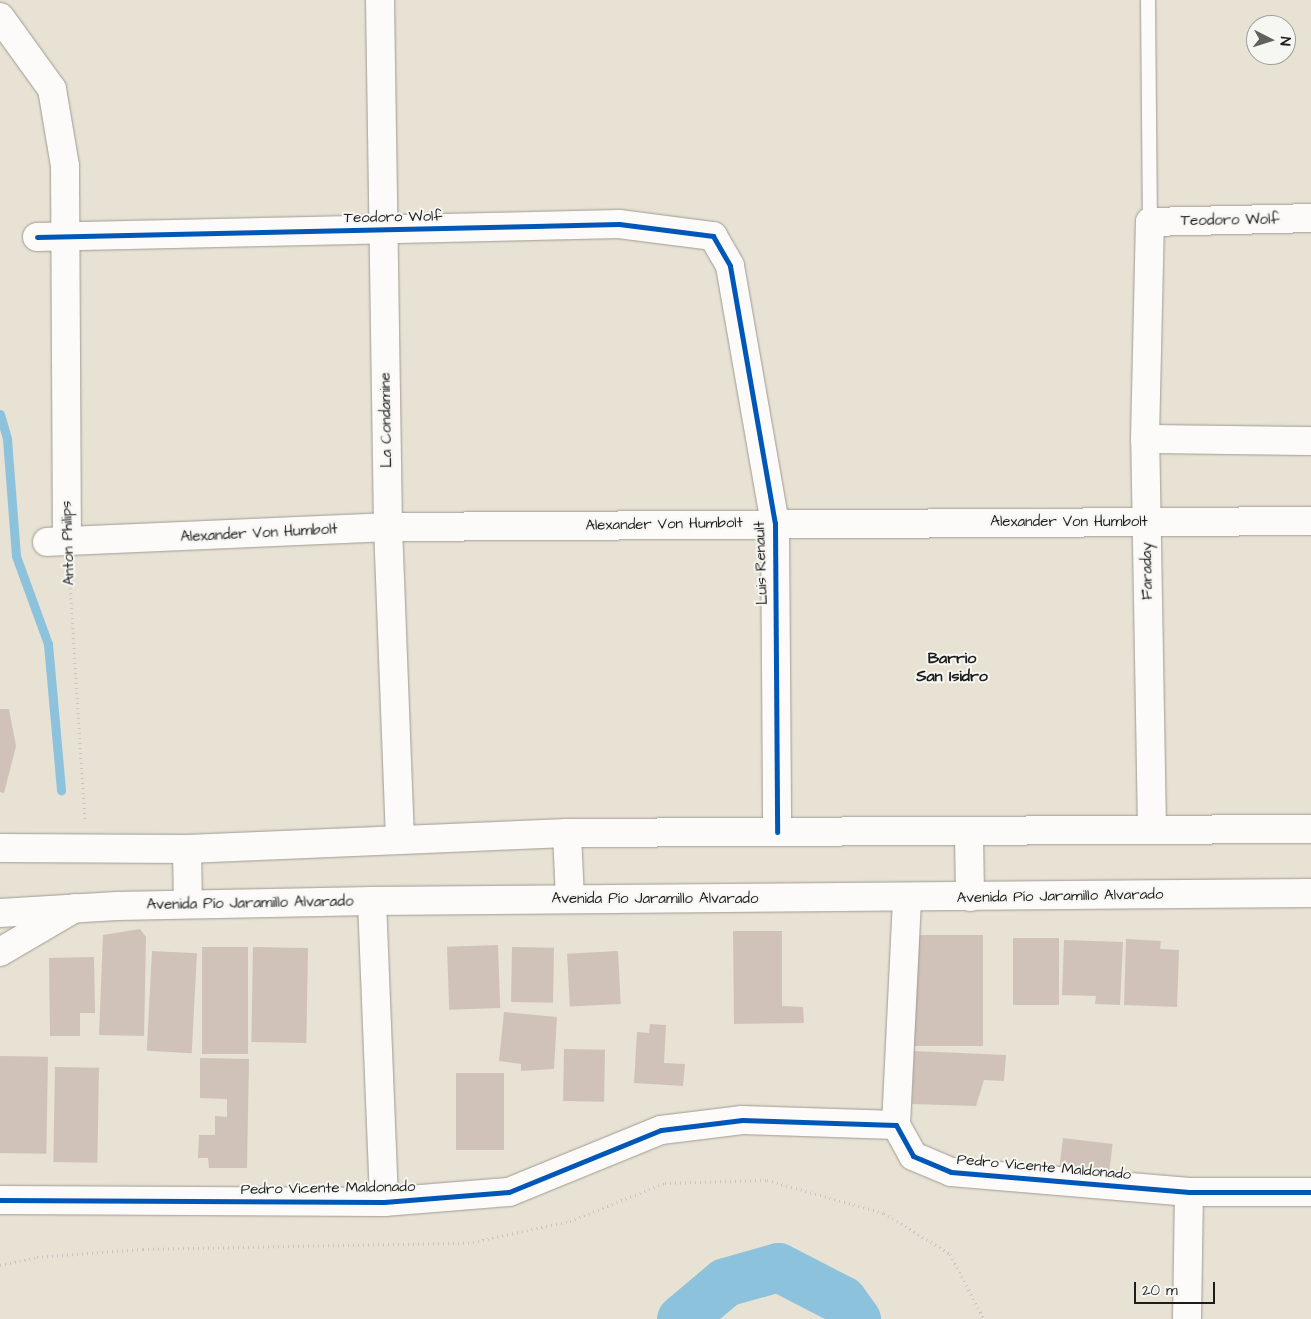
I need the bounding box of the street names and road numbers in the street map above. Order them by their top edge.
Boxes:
street label: Teodoro Wolf [344,207,442,227]
street label: Teodoro Wolf [1181,210,1279,230]
street label: La Condamine [376,372,396,468]
street label: Anton Philips [58,500,78,586]
street label: Alexander Von Humbolt [990,513,1148,531]
street label: Alexander Von Humbolt [585,514,743,534]
street label: Alexander Von Humbolt [180,520,338,546]
street label: Luis Renault [751,521,771,605]
street label: Faraday [1137,542,1157,600]
street label: Avenida Pío Jaramillo Alvarado [956,885,1164,907]
street label: Avenida Pío Jaramillo Alvarado [552,890,758,908]
street label: Avenida Pío Jaramillo Alvarado [146,892,354,914]
street label: Pedro Vicente Maldonado [956,1150,1132,1184]
street label: Pedro Vicente Maldonado [240,1177,416,1199]

